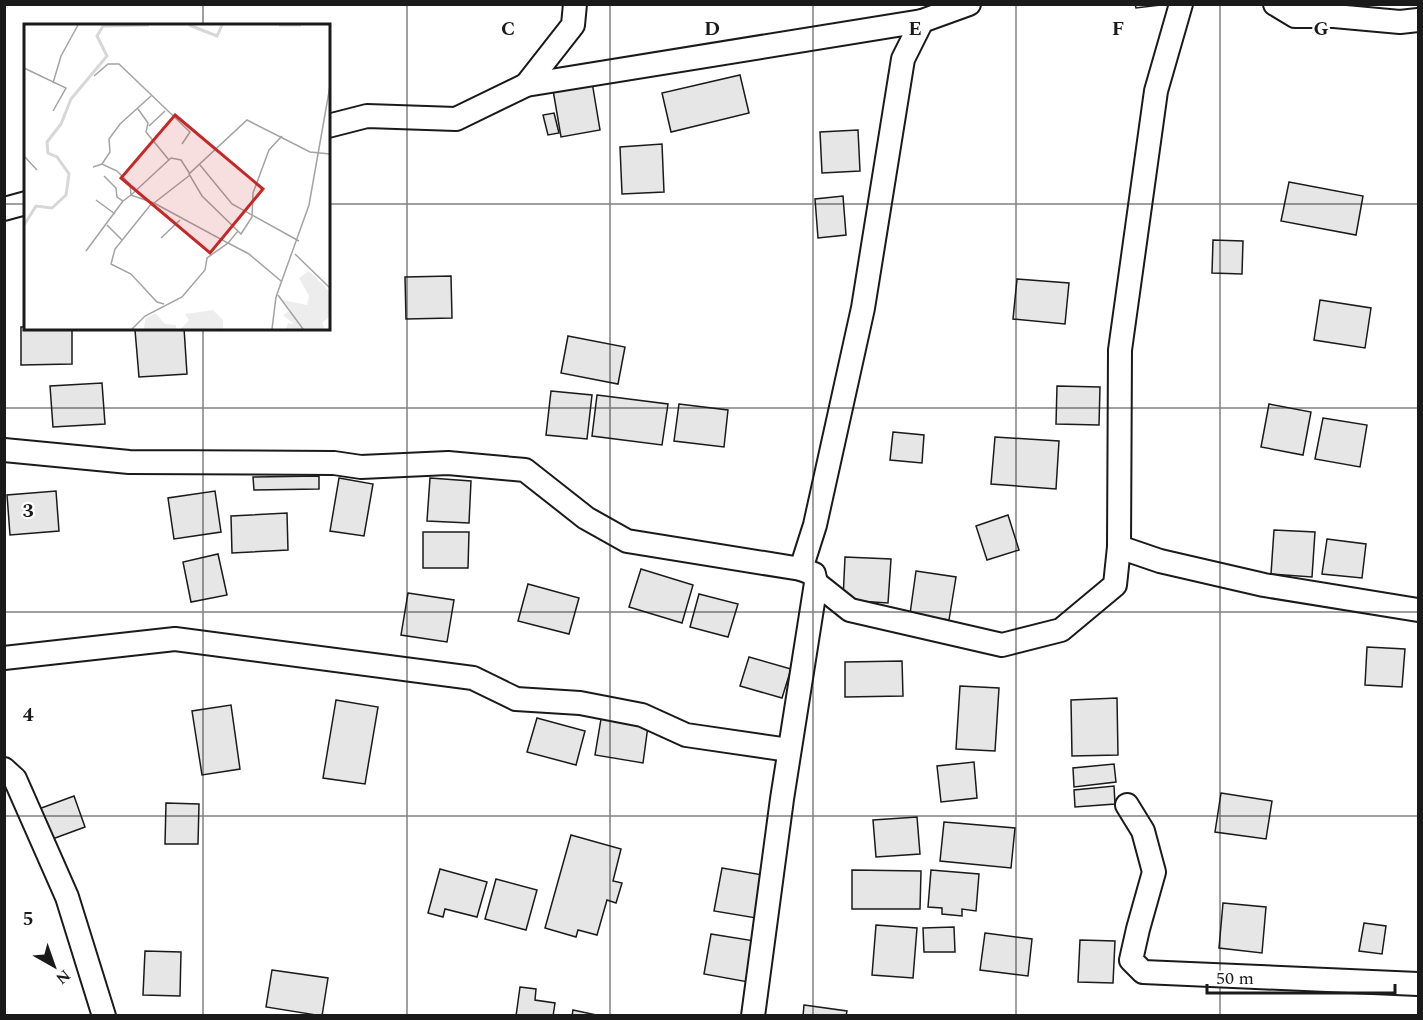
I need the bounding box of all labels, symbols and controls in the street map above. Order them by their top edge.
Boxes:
text: C [501,14,515,44]
text: D [704,14,720,44]
text: E [908,14,922,44]
text: F [1112,14,1124,44]
text: G [1313,14,1329,44]
inset map [24,24,330,330]
text: 3 [22,496,34,526]
text: 4 [22,700,34,730]
text: 5 [22,904,34,934]
north arrow [24,936,84,996]
scale bar [1207,957,1394,995]
text: N [50,963,76,990]
text: 50 m [1216,965,1254,992]

